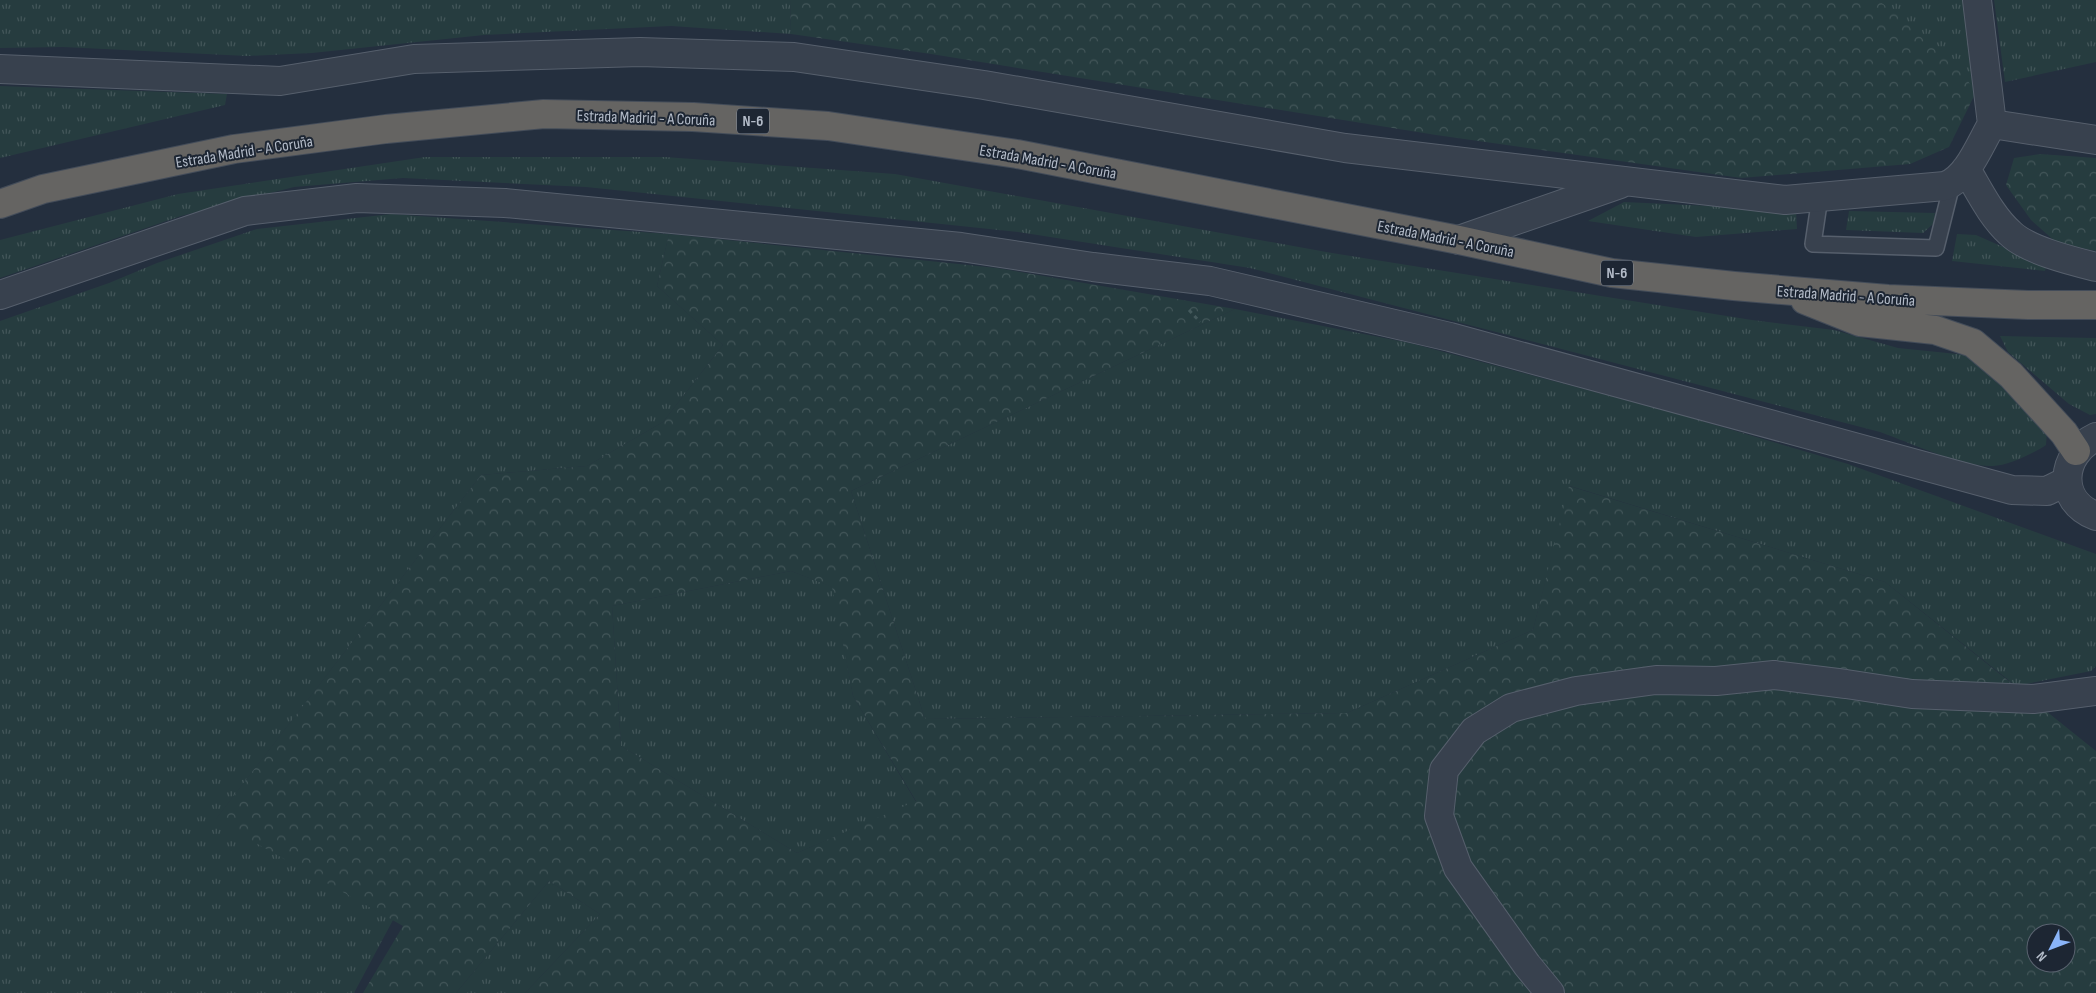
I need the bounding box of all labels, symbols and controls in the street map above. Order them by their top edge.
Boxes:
street label: Estrada Madrid - A Coruña [576,107,716,130]
road number: N-6 [737,108,769,134]
street label: Estrada Madrid - A Coruña [174,132,314,173]
street label: Estrada Madrid - A Coruña [978,141,1118,184]
street label: Estrada Madrid - A Coruña [1376,217,1516,262]
road number: N-6 [1601,260,1633,286]
street label: Estrada Madrid - A Coruña [1776,282,1916,311]
north arrow [2026,923,2076,973]
text: N [2033,948,2051,965]

